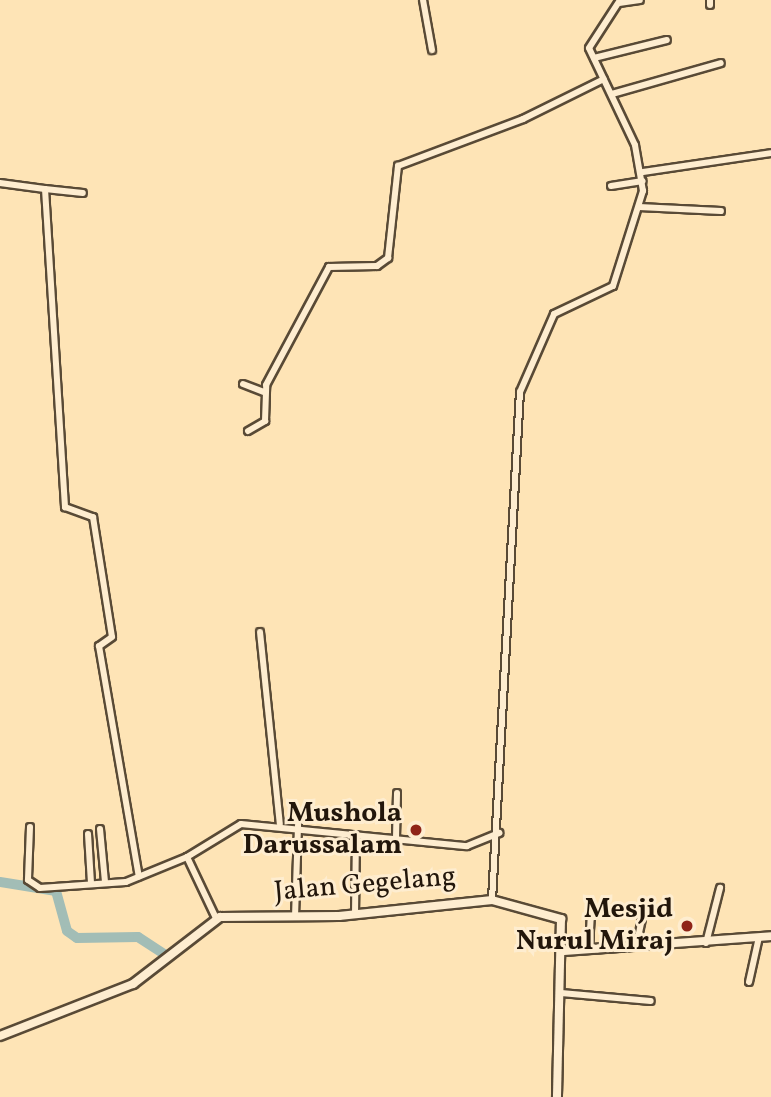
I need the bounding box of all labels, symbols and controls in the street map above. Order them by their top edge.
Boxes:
place label: Mushola Darussalam [243,797,402,863]
marker: Mushola Darussalam [408,822,424,838]
street label: Jalan Gegelang [273,860,457,910]
place label: Mesjid Nurul Miraj [516,893,673,959]
marker: Mesjid Nurul Miraj [679,918,695,934]

